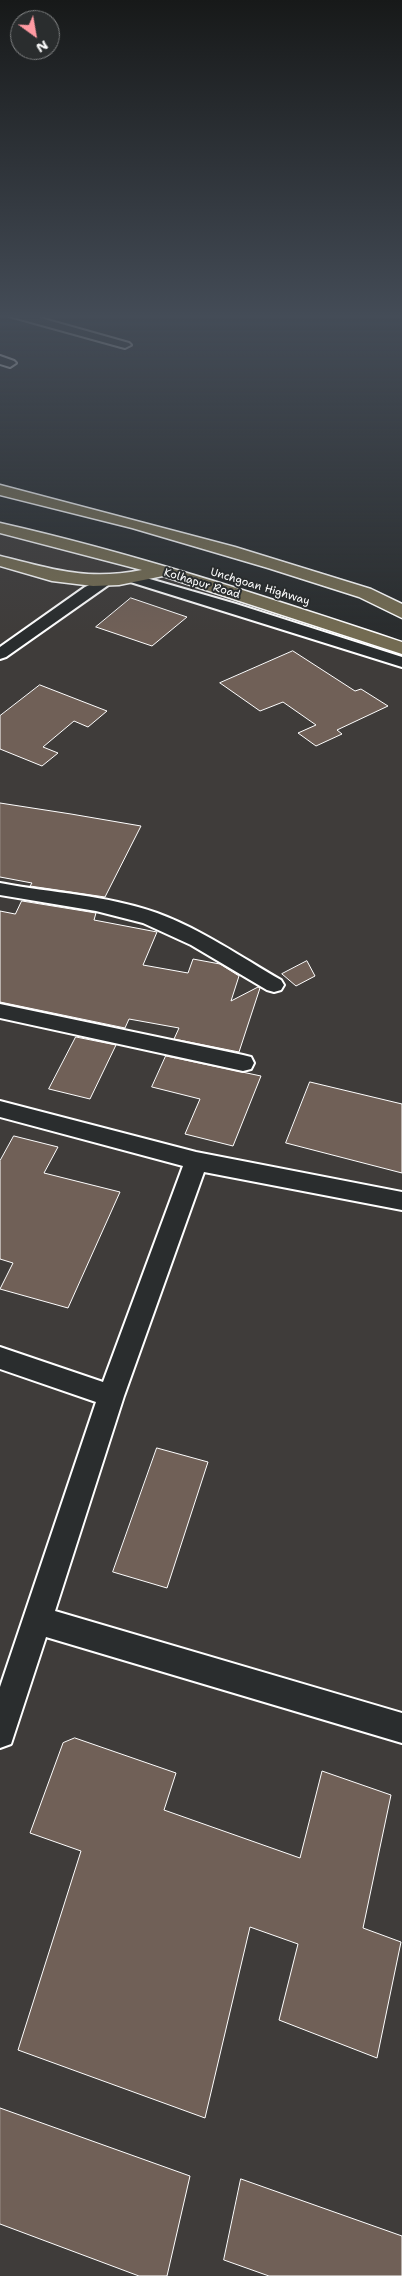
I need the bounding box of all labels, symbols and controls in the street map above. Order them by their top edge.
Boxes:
north arrow [10,10,60,60]
text: N [33,36,52,57]
street label: Kolhapur Road [162,566,242,602]
street label: Unchgoan Highway [209,566,311,608]

